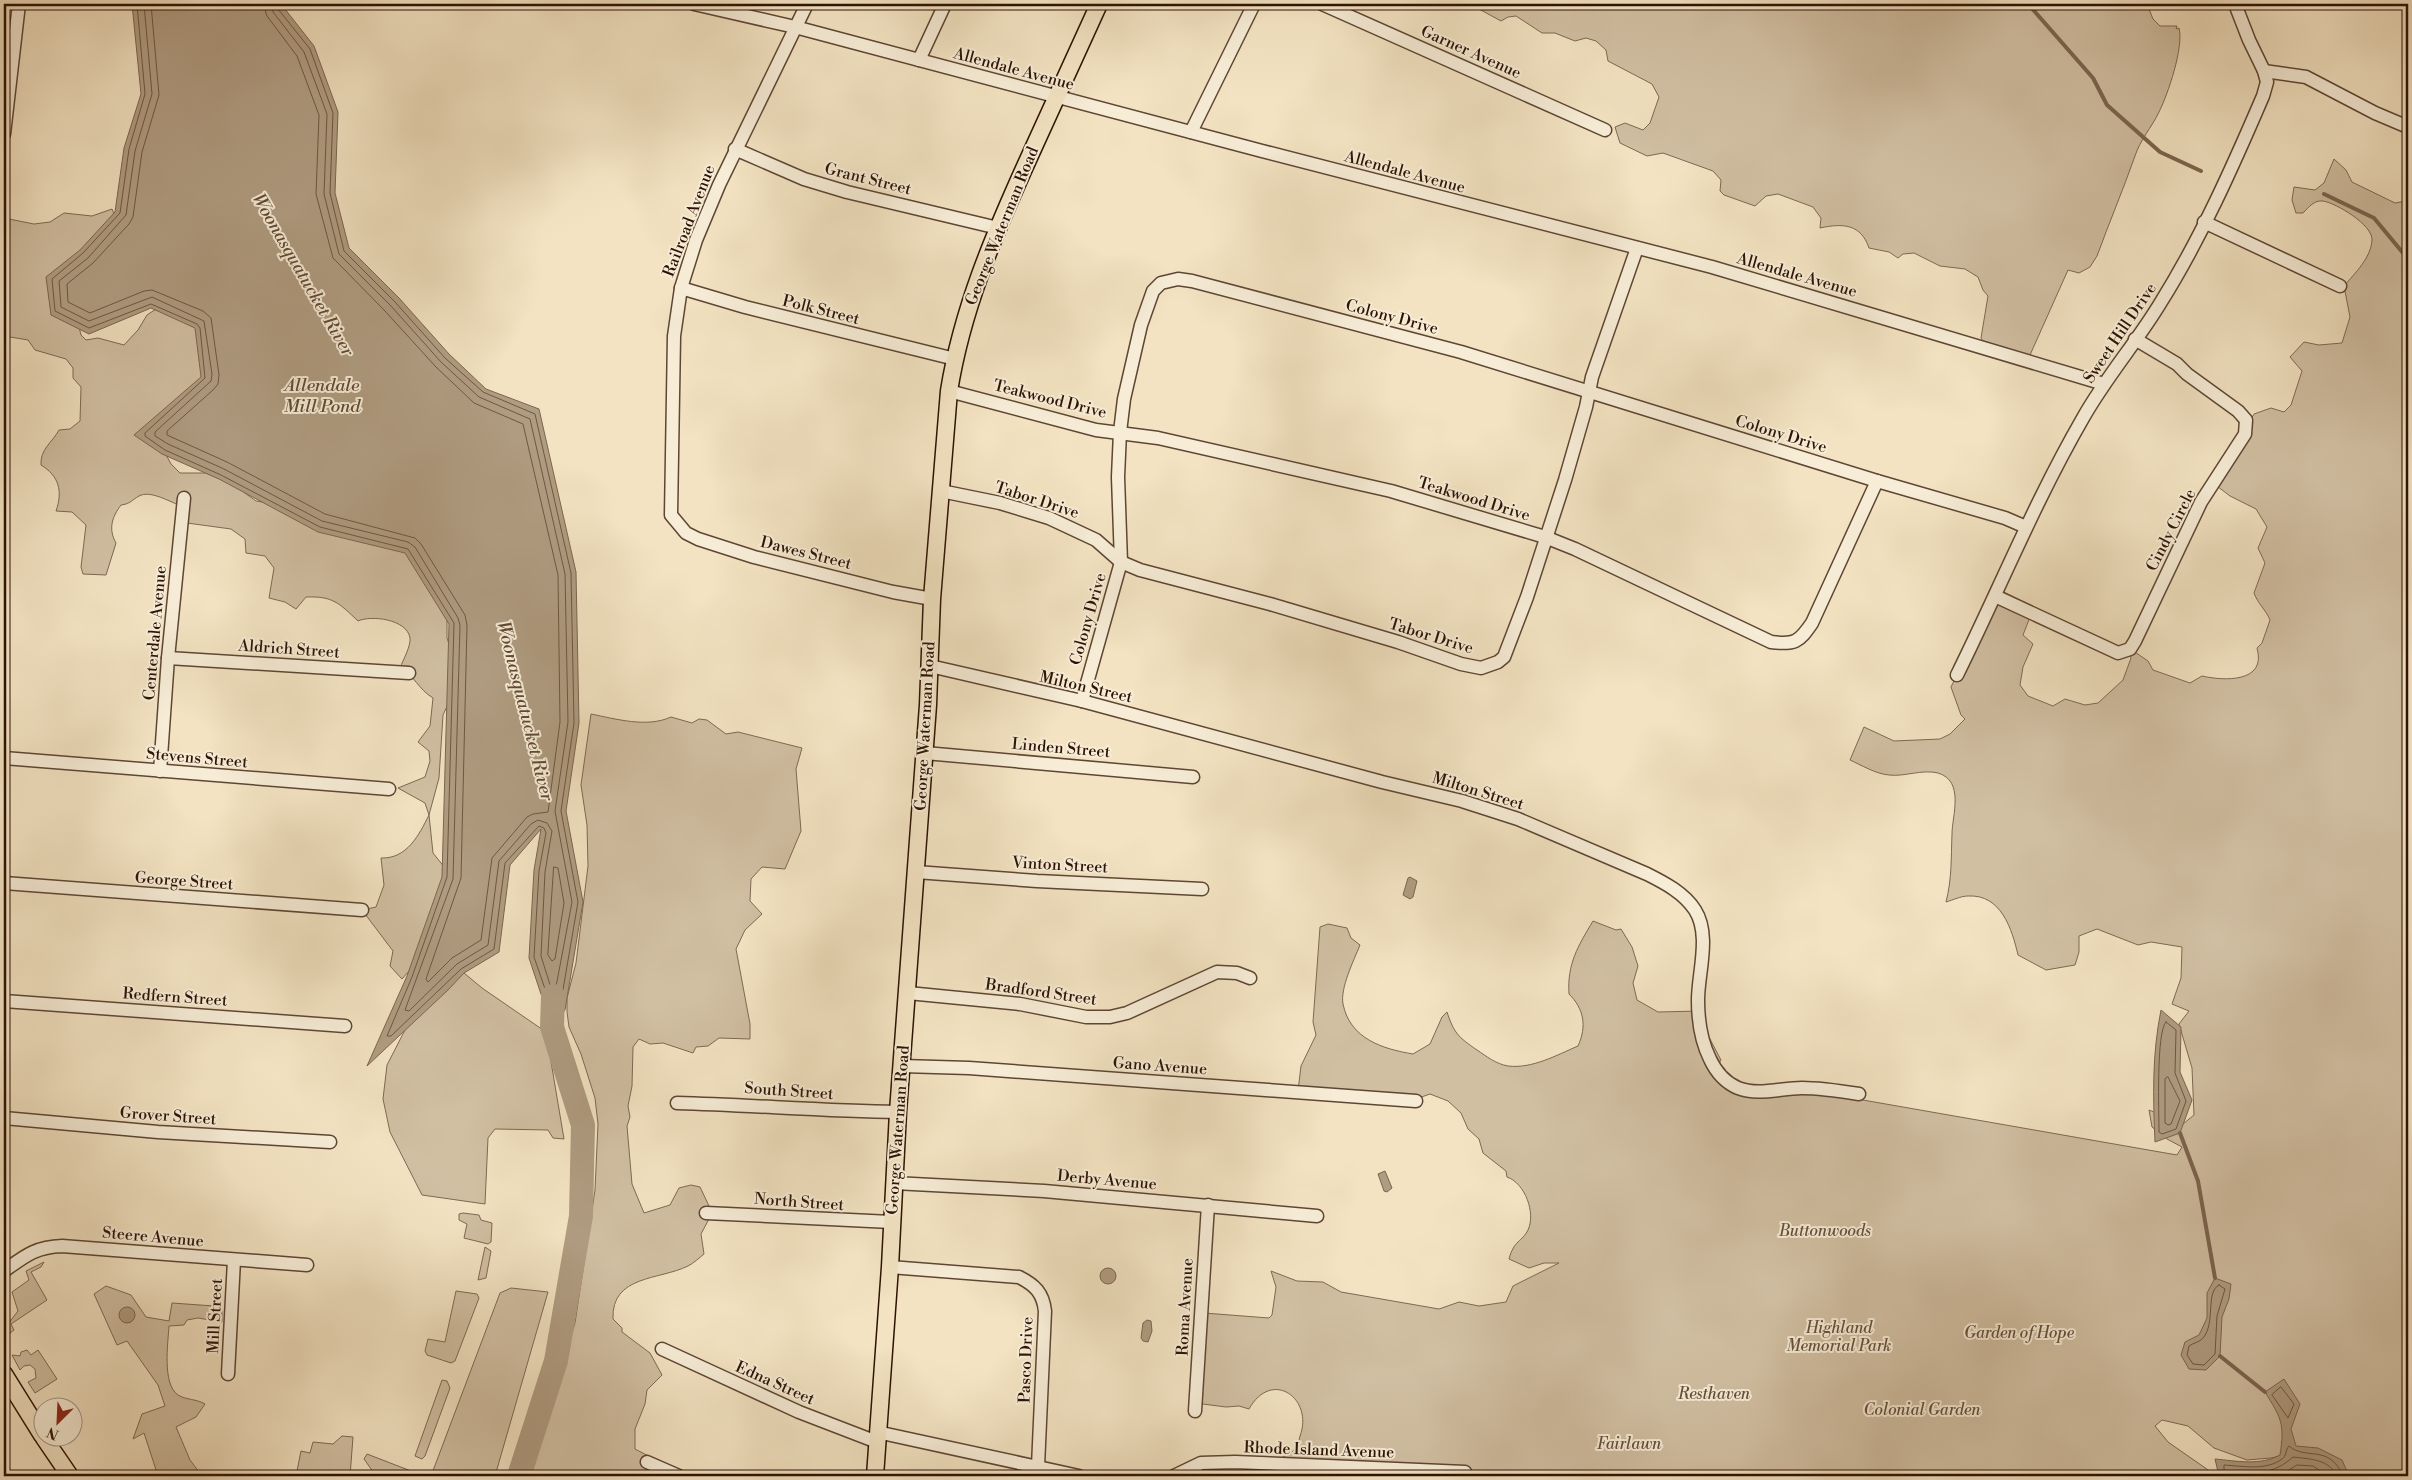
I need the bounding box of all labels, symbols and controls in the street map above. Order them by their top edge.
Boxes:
street label: Garner Avenue [1418,21,1524,83]
street label: Allendale Avenue [951,43,1077,95]
street label: George Waterman Road [961,144,1043,308]
street label: Allendale Avenue [1342,146,1468,198]
street label: Grant Street [823,159,914,200]
street label: Railroad Avenue [658,162,720,280]
water label: Woonasquatucket River [247,189,359,361]
street label: Allendale Avenue [1734,248,1859,302]
street label: Sweet Hill Drive [2079,279,2161,387]
street label: Polk Street [780,291,862,329]
street label: Colony Drive [1344,295,1440,339]
water label: Allendale Mill Pond [283,374,361,418]
street label: Teakwood Drive [991,375,1109,423]
street label: Colony Drive [1733,411,1829,457]
street label: Teakwood Drive [1415,472,1533,526]
street label: Tabor Drive [992,477,1082,523]
street label: Cindy Circle [2142,485,2200,575]
street label: Dawes Street [758,532,854,574]
street label: Centerdale Avenue [139,565,171,701]
street label: Colony Drive [1065,571,1111,667]
street label: Tabor Drive [1386,614,1476,658]
water label: Woonasquatucket River [491,619,559,804]
street label: Aldrich Street [237,635,341,663]
street label: George Waterman Road [911,641,939,811]
street label: Milton Street [1038,667,1135,707]
street label: Linden Street [1011,734,1111,762]
street label: Stevens Street [145,744,249,772]
street label: Milton Street [1430,768,1527,815]
street label: Vinton Street [1010,852,1109,878]
street label: George Street [134,868,234,894]
street label: Bradford Street [983,974,1098,1010]
street label: Redfern Street [122,983,228,1011]
street label: George Waterman Road [882,1045,914,1215]
street label: Gano Avenue [1112,1053,1208,1079]
street label: South Street [744,1078,835,1104]
street label: Grover Street [119,1103,217,1129]
street label: Derby Avenue [1056,1166,1158,1194]
street label: North Street [753,1189,845,1215]
park label: Buttonwoods [1778,1221,1871,1241]
street label: Steere Avenue [101,1223,205,1251]
street label: Roma Avenue [1172,1258,1198,1356]
street label: Mill Street [203,1277,227,1354]
street label: Pasco Drive [1014,1317,1038,1403]
park label: Highland Memorial Park [1786,1318,1892,1356]
park label: Garden of Hope [1964,1323,2075,1343]
street label: Edna Street [732,1357,818,1409]
park label: Resthaven [1677,1384,1751,1404]
north arrow [32,1398,82,1448]
park label: Colonial Garden [1864,1400,1981,1420]
text: N [44,1422,62,1443]
park label: Fairlawn [1597,1434,1662,1454]
street label: Rhode Island Avenue [1243,1437,1395,1463]

